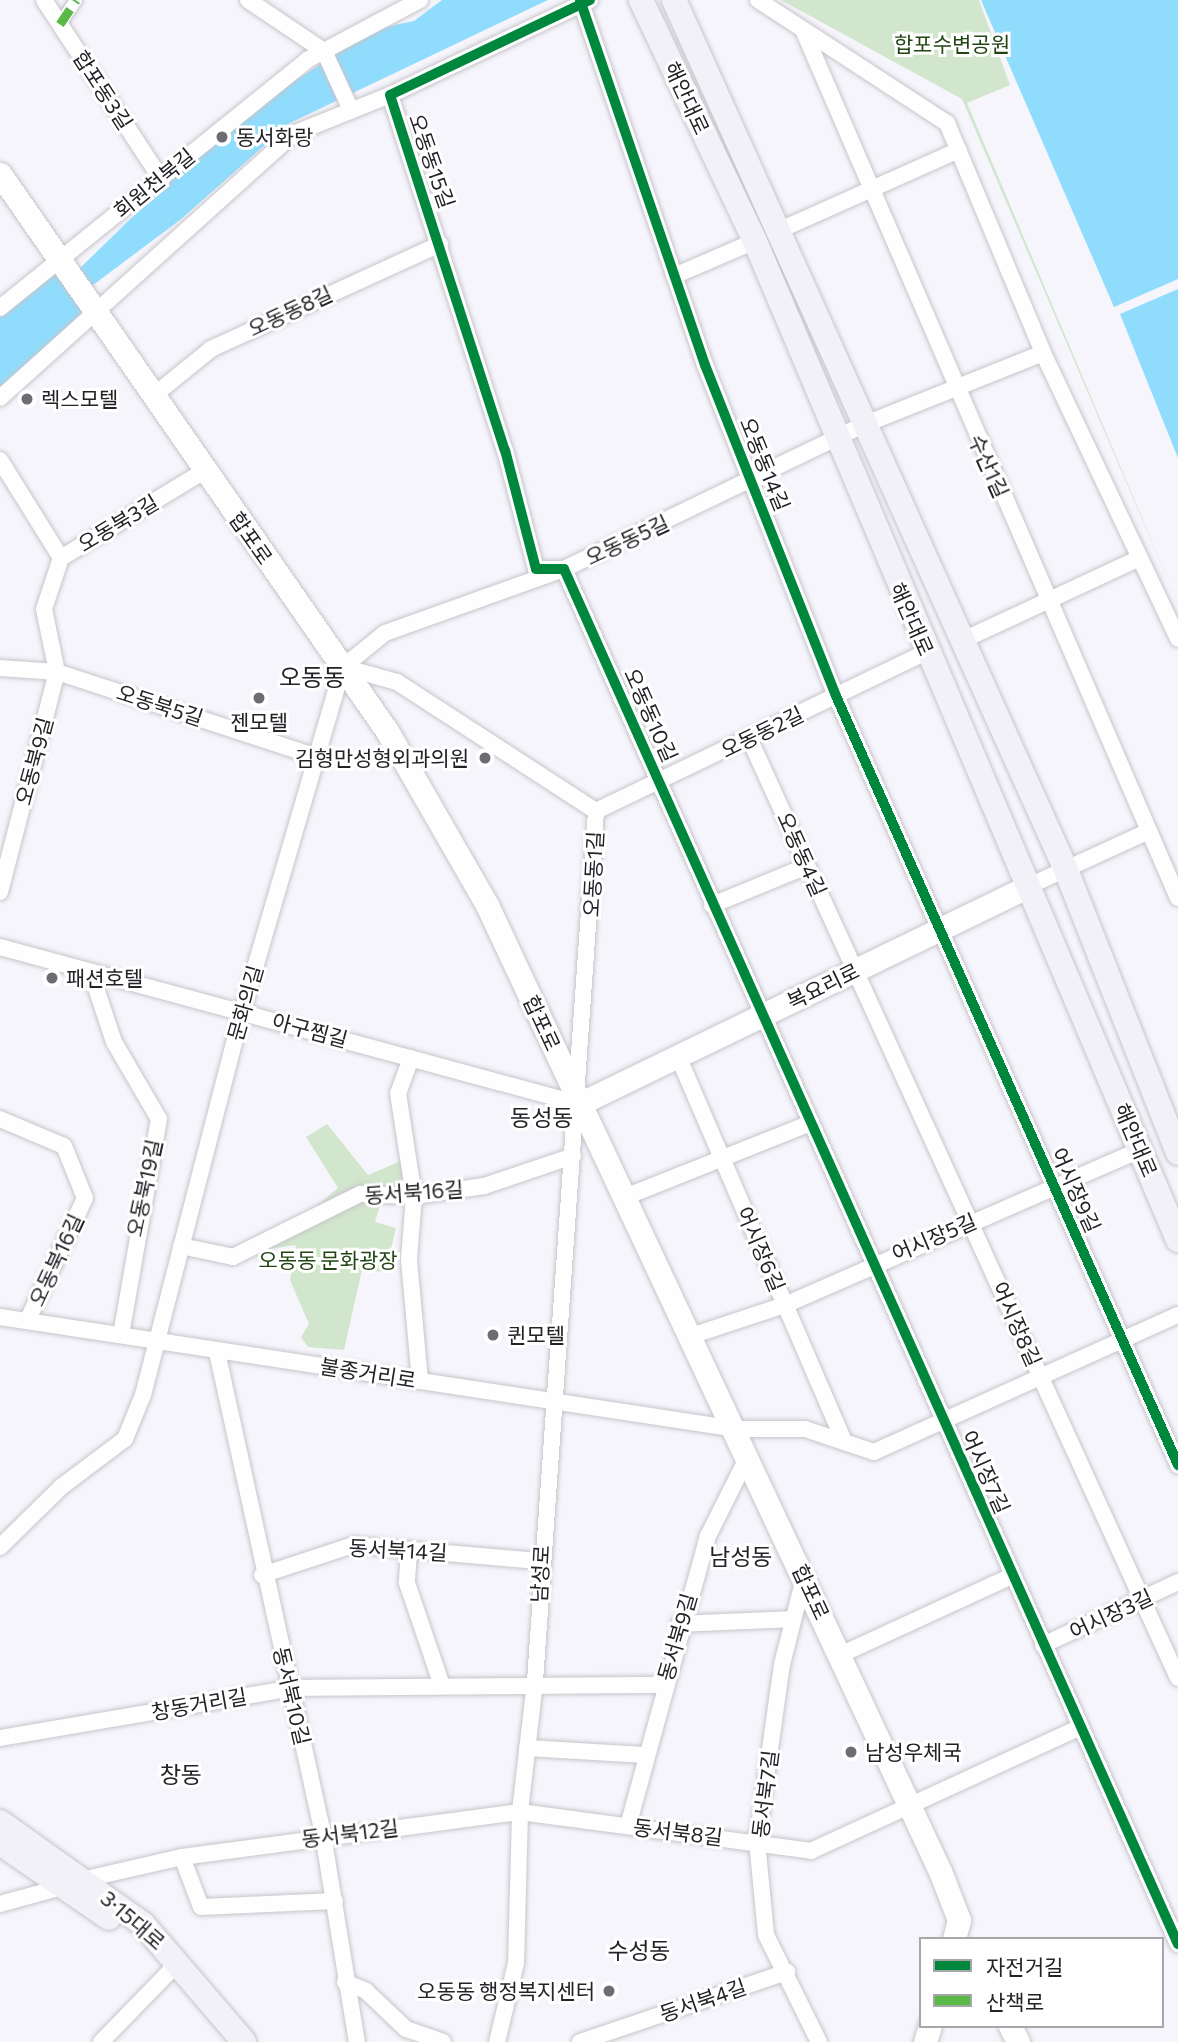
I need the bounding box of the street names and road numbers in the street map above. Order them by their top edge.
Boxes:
street label: 합포동3길 [68,46,138,134]
street label: 해안대로 [659,58,715,138]
street label: 오동동15길 [404,110,460,212]
street label: 회원천북길 [109,143,199,223]
street label: 오동동8길 [244,281,336,341]
street label: 오동동14길 [735,413,795,515]
street label: 수산1길 [964,430,1014,502]
street label: 오동북3길 [73,489,163,557]
street label: 합포로 [224,507,278,569]
street label: 오동동5길 [581,510,673,570]
street label: 해안대로 [885,579,939,659]
street label: 오동동10길 [619,664,683,766]
street label: 오동북5길 [114,679,206,731]
street label: 오동동2길 [717,701,807,763]
street label: 오동북9길 [10,714,58,808]
street label: 오동동4길 [772,808,832,900]
street label: 오동동1길 [578,830,608,918]
street label: 복요리로 [783,958,863,1014]
street label: 문화의길 [222,962,268,1044]
street label: 합포로 [518,991,566,1055]
street label: 아구찜길 [269,1008,351,1052]
street label: 해안대로 [1109,1100,1163,1180]
street label: 오동북19길 [121,1137,167,1239]
street label: 어시장9길 [1046,1144,1106,1236]
street label: 동서북16길 [364,1176,464,1208]
street label: 어시장6길 [732,1203,790,1295]
street label: 어시장5길 [888,1208,980,1266]
street label: 오동북16길 [24,1210,88,1310]
street label: 어시장8길 [987,1278,1047,1370]
street label: 불종거리로 [318,1353,418,1393]
street label: 어시장7길 [957,1427,1015,1517]
street label: 동서북14길 [348,1535,448,1565]
street label: 남성로 [526,1544,554,1604]
street label: 합포로 [787,1560,835,1624]
street label: 어시장3길 [1065,1584,1157,1644]
street label: 동서북9길 [652,1590,702,1684]
street label: 동서북10길 [268,1644,316,1748]
street label: 창동거리길 [149,1683,249,1725]
street label: 동서북7길 [747,1749,783,1839]
street label: 동서북8길 [632,1814,724,1850]
street label: 동서북12길 [300,1815,400,1851]
street label: 3·15대로 [96,1885,170,1955]
street label: 동서북4길 [656,1973,750,2027]

